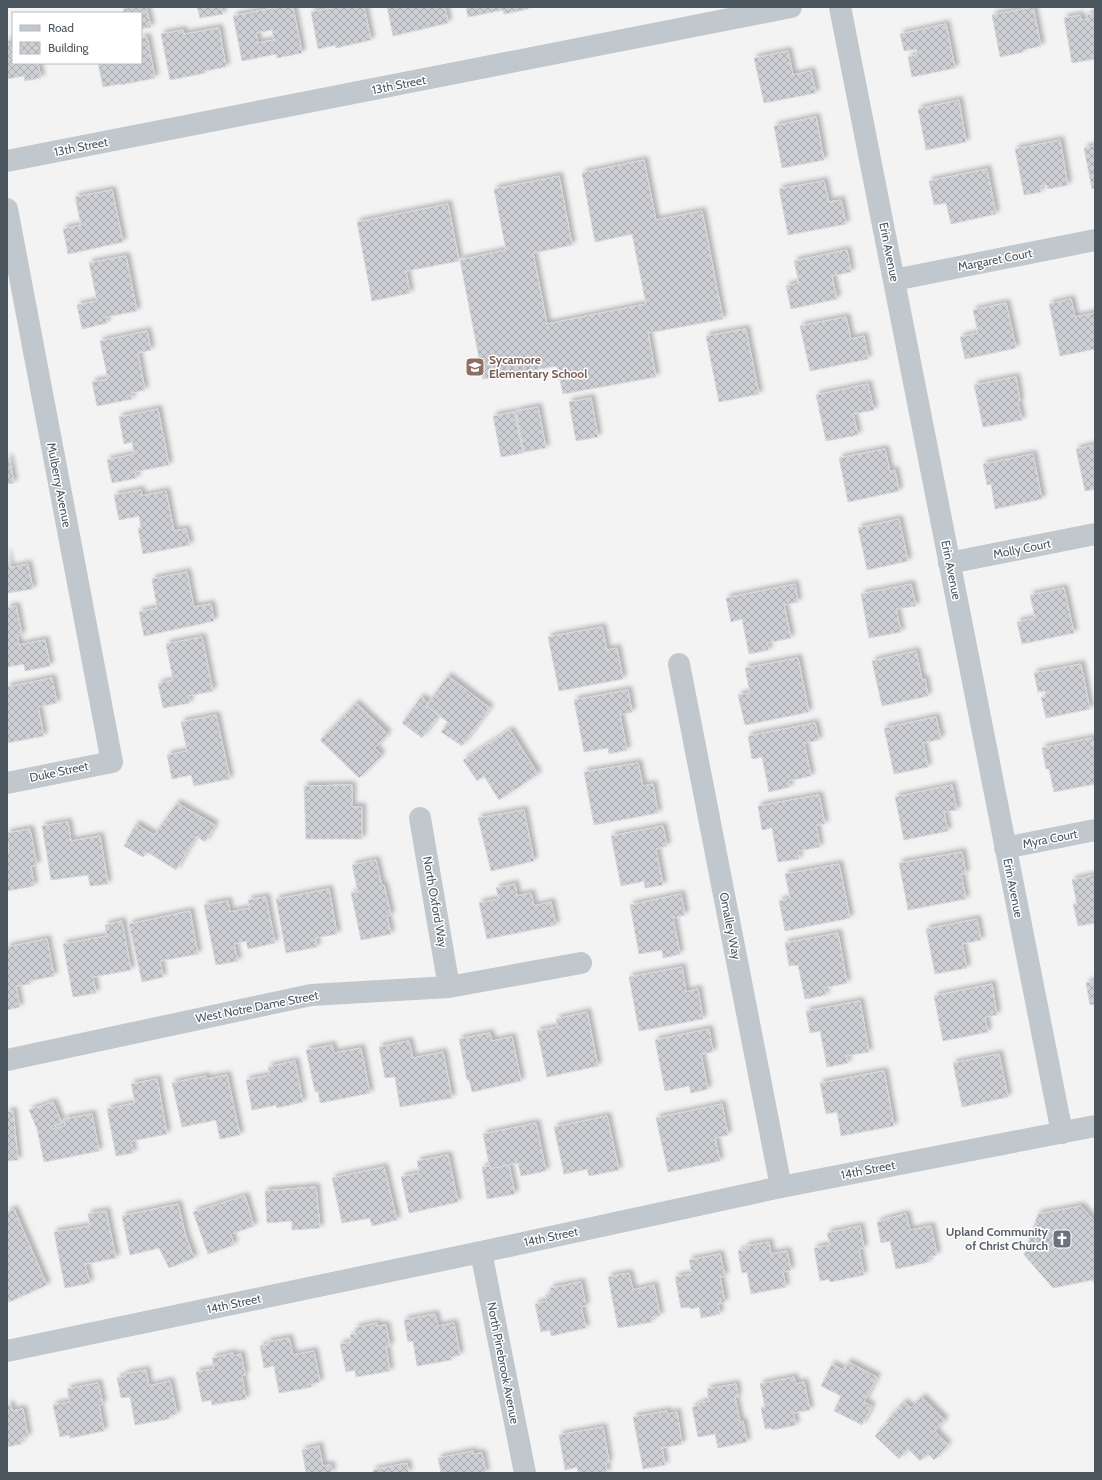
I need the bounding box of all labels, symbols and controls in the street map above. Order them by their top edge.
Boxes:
legend [12,12,142,64]
text: Road [48,20,74,35]
text: Building [48,40,90,55]
street label: 13th Street [371,72,427,97]
street label: 13th Street [53,134,109,159]
street label: Erin Avenue [876,221,903,283]
street label: Margaret Court [956,245,1033,274]
place label: Sycamore Elementary School [489,352,587,381]
school or university icon: Sycamore Elementary School [464,356,486,378]
street label: Mulberry Avenue [44,441,75,529]
street label: Molly Court [992,536,1052,561]
street label: Erin Avenue [938,539,965,601]
street label: Duke Street [28,758,90,785]
street label: Myra Court [1021,826,1079,851]
street label: North Oxford Way [420,855,451,949]
street label: Erin Avenue [1000,857,1027,919]
street label: Omalley Way [717,891,744,961]
street label: West Notre Dame Street [194,987,320,1026]
street label: 14th Street [840,1157,896,1182]
street label: 14th Street [522,1223,579,1250]
place label: Upland Community of Christ Church [946,1224,1049,1253]
church icon: Upland Community of Christ Church [1051,1228,1073,1250]
street label: 14th Street [205,1290,262,1317]
street label: North Pinebrook Avenue [484,1301,523,1425]

